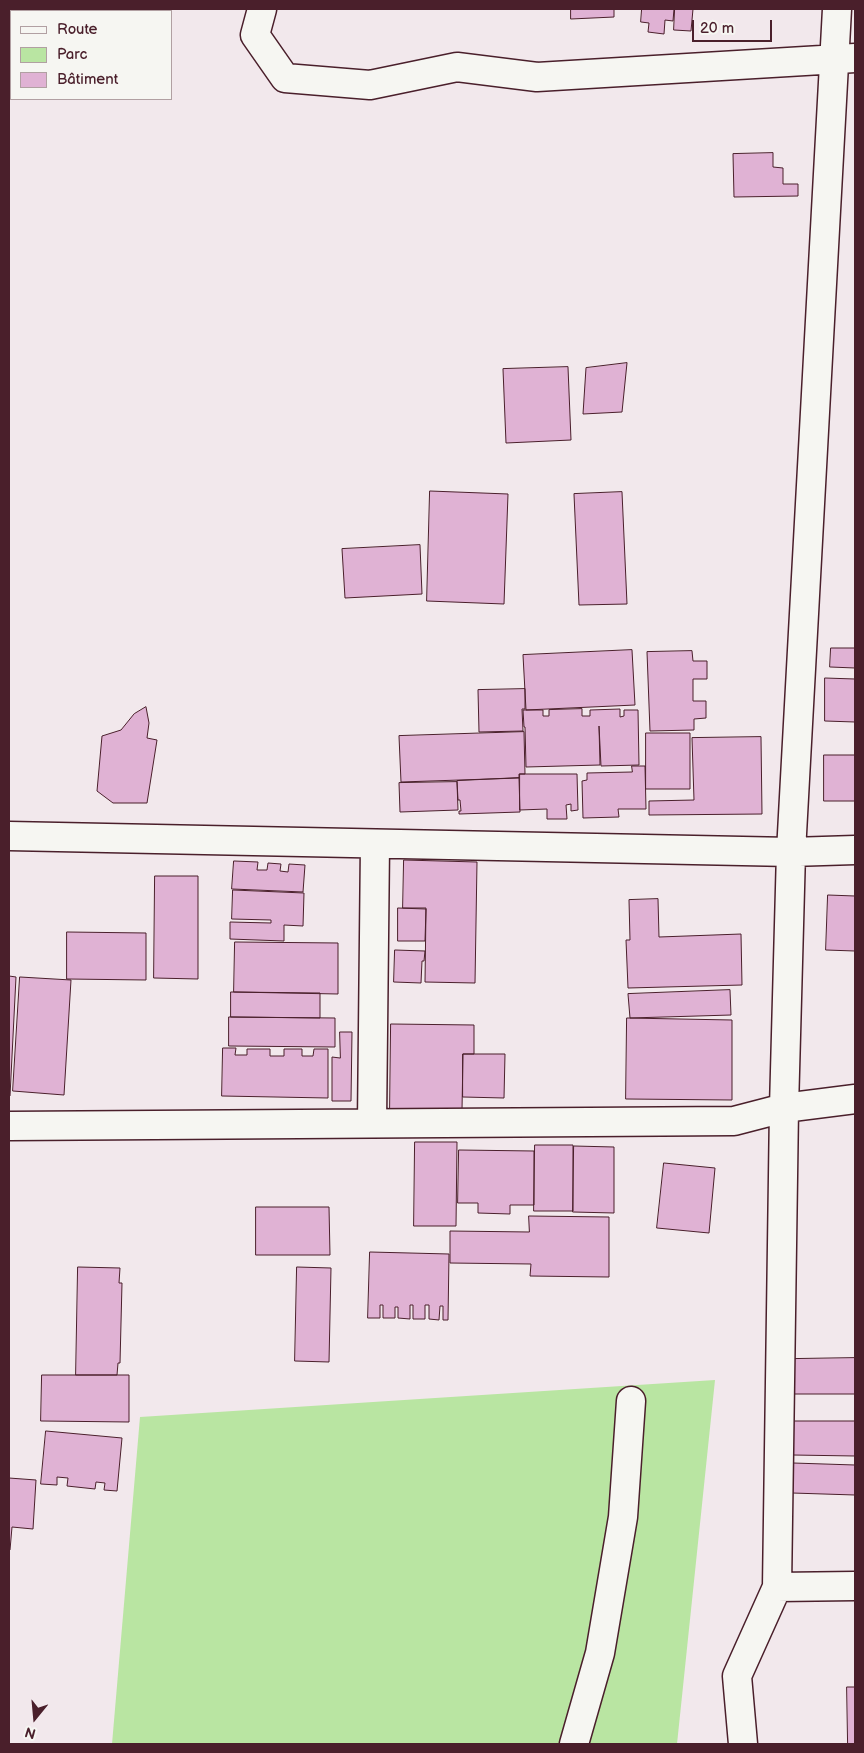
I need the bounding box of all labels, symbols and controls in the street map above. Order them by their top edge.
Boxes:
legend [10,10,172,100]
scale bar [694,10,774,42]
text: 20 m [700,19,734,38]
text: Route [57,20,97,39]
text: Parc [57,45,87,64]
text: Bâtiment [57,70,118,89]
north arrow [10,1693,60,1743]
text: N [23,1723,38,1742]

